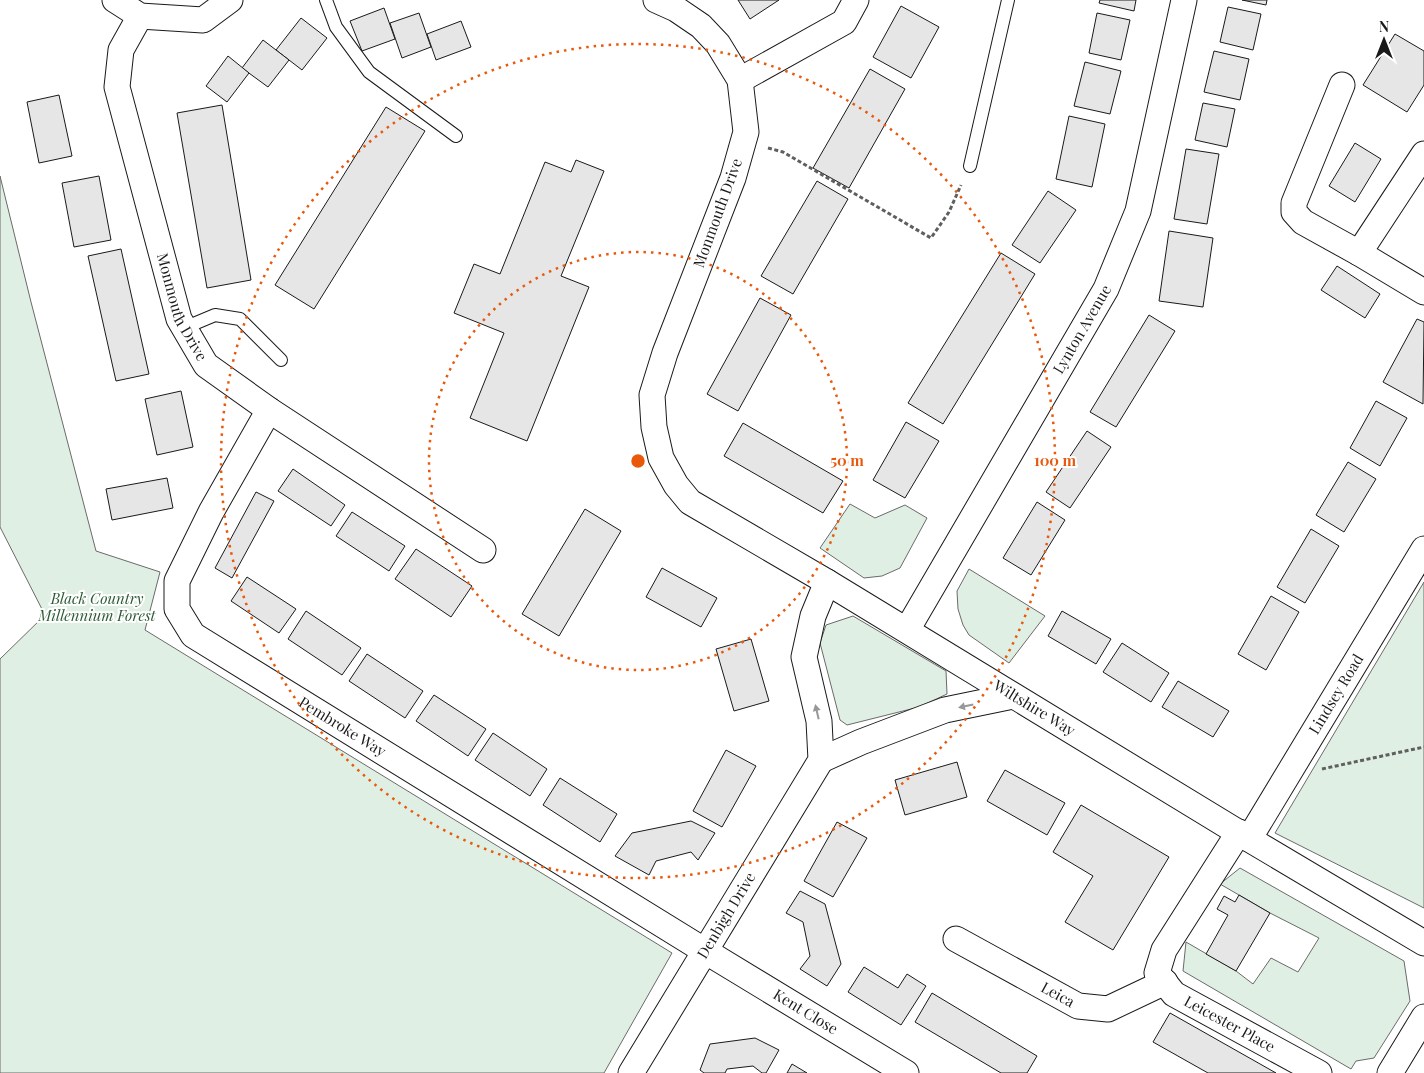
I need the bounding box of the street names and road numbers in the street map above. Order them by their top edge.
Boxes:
street label: Monmouth Drive [688,155,746,270]
street label: Monmouth Drive [153,251,212,364]
street label: Lynton Avenue [1048,281,1115,377]
street label: Lindsey Road [1304,650,1367,738]
street label: Wiltshire Way [989,674,1080,740]
street label: Pembroke Way [295,692,390,761]
street label: Denbigh Drive [692,868,759,962]
street label: Leica [1038,977,1079,1012]
street label: Kent Close [770,984,842,1038]
street label: Leicester Place [1181,990,1279,1056]

